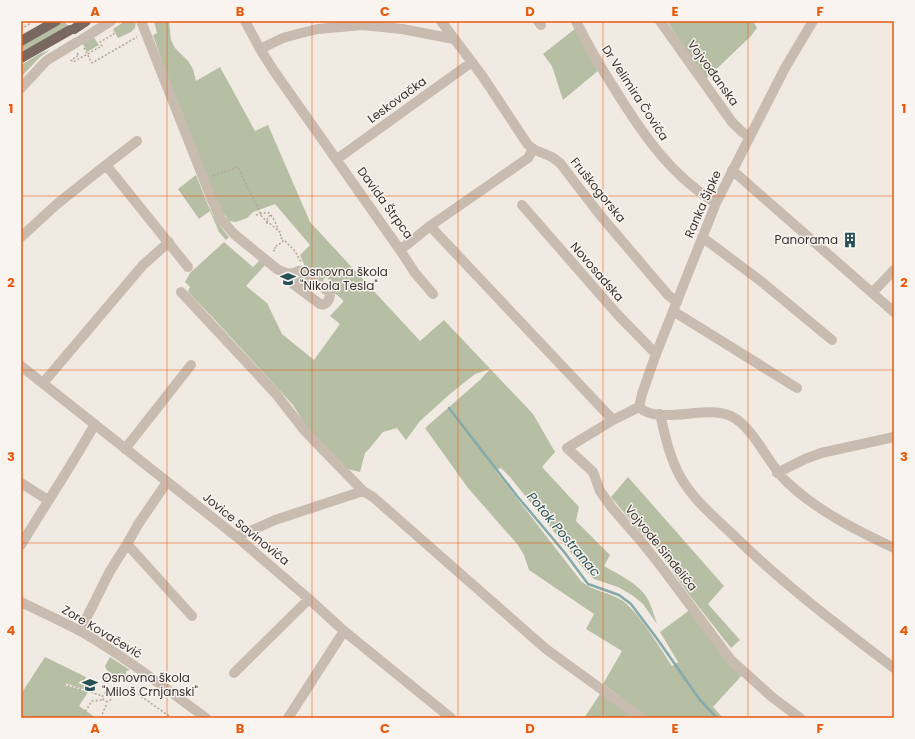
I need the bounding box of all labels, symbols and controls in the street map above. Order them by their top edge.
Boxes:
text: A [90,2,100,21]
text: B [236,2,245,21]
text: C [380,2,390,21]
text: D [525,2,535,21]
text: E [671,2,679,21]
text: F [816,2,824,21]
street label: Vojvođanska [684,36,743,109]
street label: Dr Velimira Čovića [598,42,673,144]
street label: Leskovačka [364,72,430,127]
text: 1 [9,99,13,118]
text: 1 [902,99,906,118]
street label: Fruškogorska [567,154,630,226]
street label: Davida Štrpca [354,163,417,242]
street label: Ranka Šipke [680,167,725,240]
place label: Panorama [775,231,838,248]
building icon: Panorama [841,231,859,249]
street label: Novosadska [567,238,628,305]
place label: Osnovna škola "Nikola Tesla" [300,263,388,294]
school or university icon: Osnovna škola "Nikola Tesla" [279,270,297,288]
text: 2 [7,273,15,292]
text: 2 [900,273,908,292]
text: 3 [7,447,15,466]
text: 3 [900,447,908,466]
street label: Jovice Savinovića [199,488,293,569]
water label: Potok Postranac [522,488,605,581]
street label: Vojvode Sinđelića [621,501,701,594]
street label: Zore Kovačević [59,601,146,662]
text: 4 [7,621,16,640]
text: 4 [900,621,909,640]
place label: Osnovna škola "Miloš Crnjanski" [102,669,198,700]
school or university icon: Osnovna škola "Miloš Crnjanski" [81,676,99,694]
text: A [90,719,100,738]
text: B [236,719,245,738]
text: C [380,719,390,738]
text: D [525,719,535,738]
text: E [671,719,679,738]
text: F [816,719,824,738]

